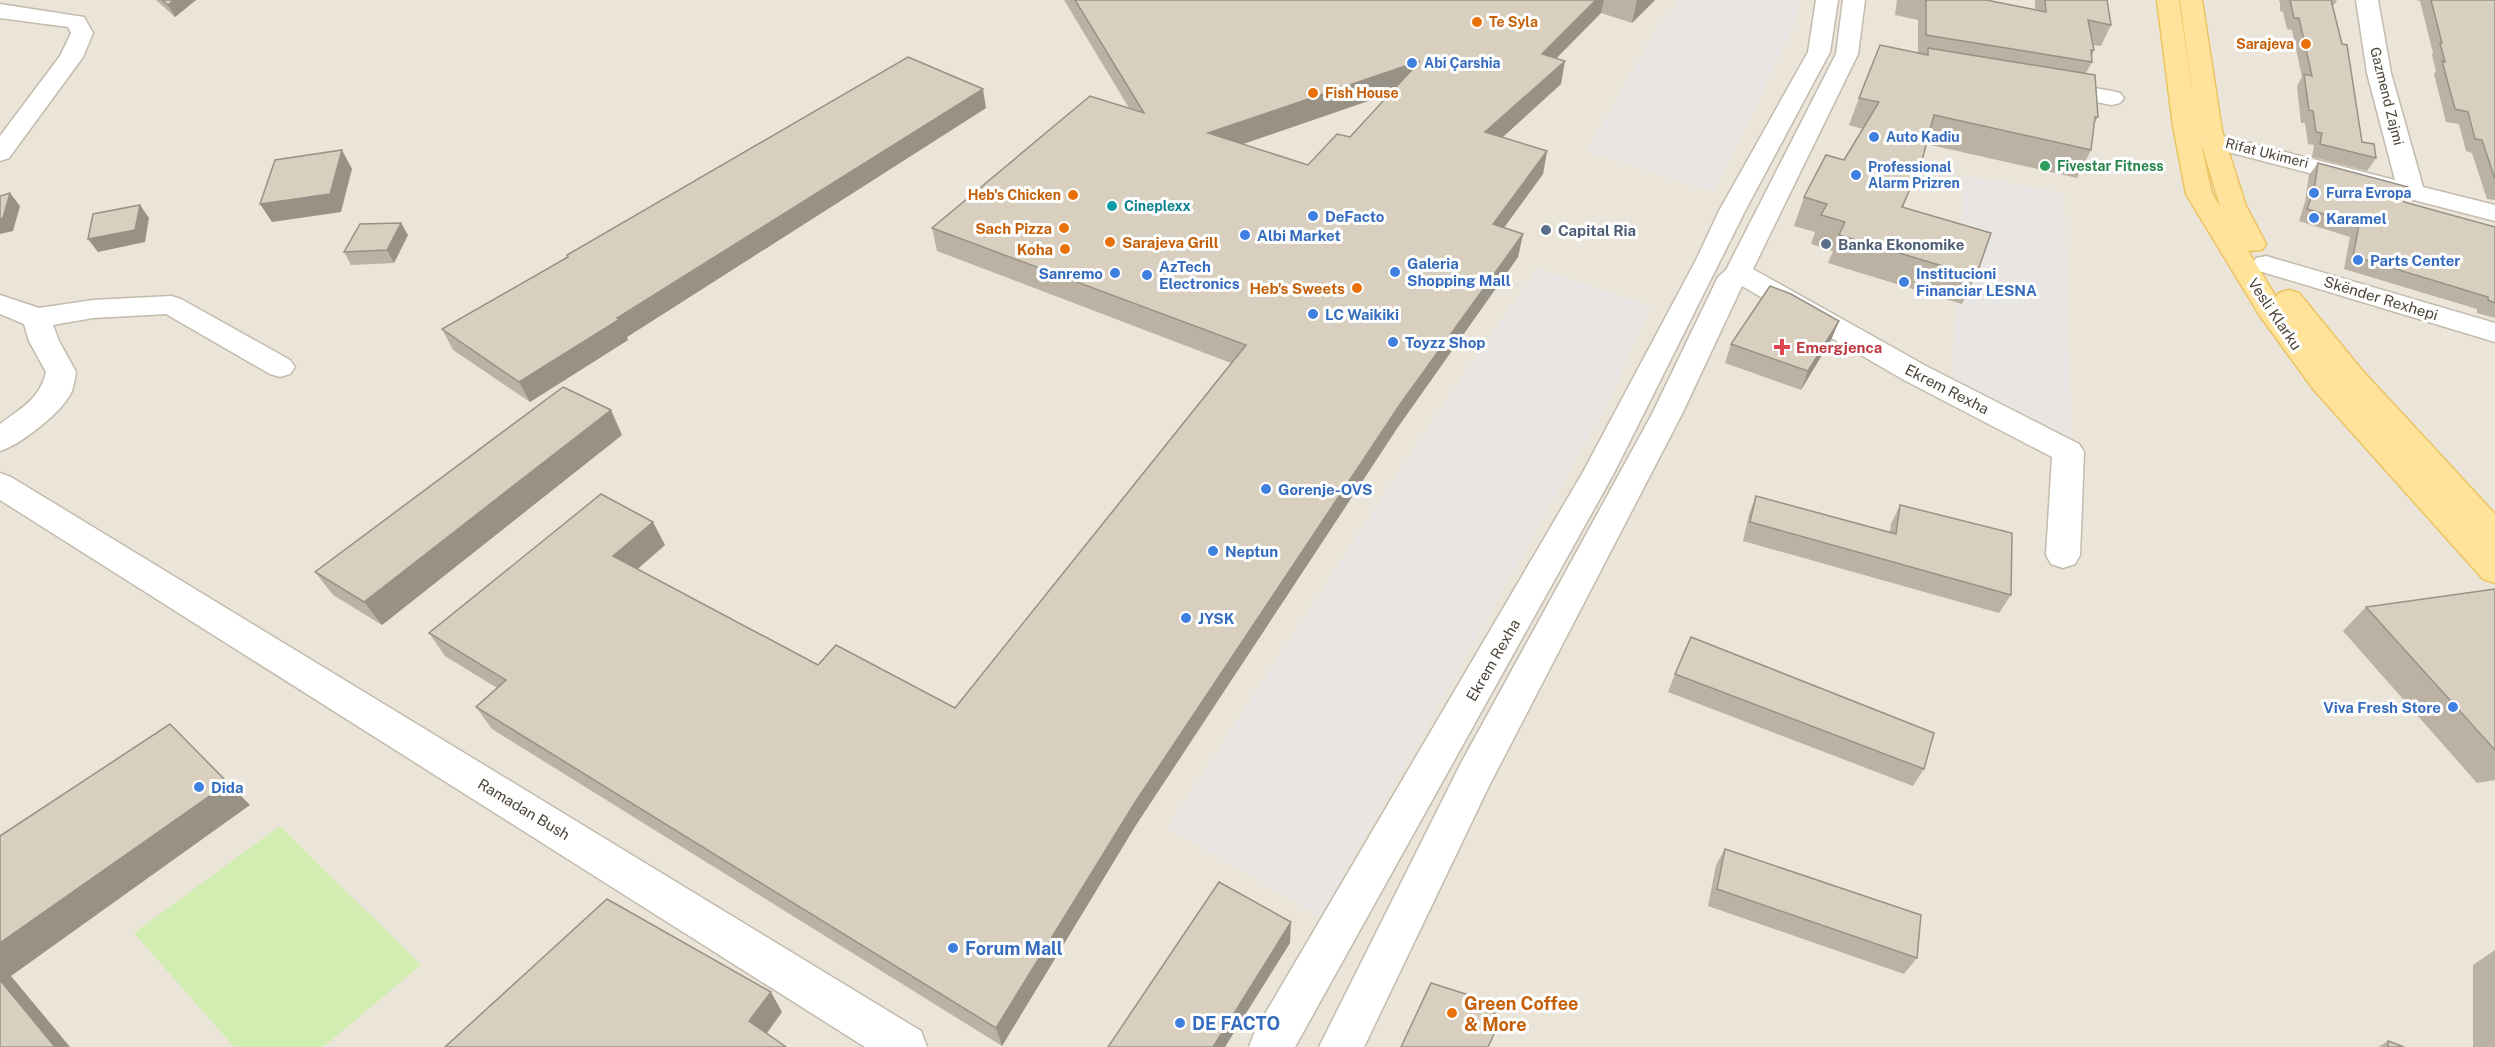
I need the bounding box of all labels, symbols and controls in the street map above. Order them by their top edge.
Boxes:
place label: Te Syla [1489,14,1538,30]
marker: Te Syla [1470,15,1484,29]
place label: Sarajeva [2236,36,2294,52]
marker: Sarajeva [2299,37,2313,51]
street label: Gazmend Zajmi [2367,45,2407,147]
place label: Abi Çarshia [1424,55,1501,71]
marker: Abi Çarshia [1405,56,1419,70]
place label: Fish House [1325,85,1399,101]
marker: Fish House [1306,86,1320,100]
place label: Auto Kadiu [1886,129,1960,145]
marker: Auto Kadiu [1867,130,1881,144]
street label: Rifat Ukimeri [2224,135,2310,171]
place label: Fivestar Fitness [2057,158,2164,174]
place label: Professional Alarm Prizren [1868,159,1960,191]
marker: Fivestar Fitness [2038,159,2052,173]
marker: Professional Alarm Prizren [1849,168,1863,182]
place label: Furra Evropa [2326,185,2412,201]
marker: Furra Evropa [2307,186,2321,200]
place label: Heb's Chicken [968,187,1061,203]
marker: Heb's Chicken [1066,188,1080,202]
place label: Cineplexx [1124,198,1191,214]
marker: Cineplexx [1105,199,1119,213]
place label: DeFacto [1325,208,1385,225]
marker: DeFacto [1306,209,1320,223]
place label: Karamel [2326,210,2387,227]
marker: Karamel [2307,211,2321,225]
place label: Sach Pizza [975,220,1052,237]
marker: Sach Pizza [1057,221,1071,235]
place label: Capital Ria [1558,222,1636,239]
marker: Capital Ria [1539,223,1553,237]
place label: Albi Market [1257,227,1341,244]
marker: Albi Market [1238,228,1252,242]
place label: Sarajeva Grill [1122,234,1219,251]
marker: Sarajeva Grill [1103,235,1117,249]
place label: Banka Ekonomike [1838,236,1964,253]
marker: Banka Ekonomike [1819,237,1833,251]
place label: Koha [1017,241,1053,258]
marker: Koha [1058,242,1072,256]
place label: Parts Center [2370,252,2460,269]
marker: Parts Center [2351,253,2365,267]
place label: Galeria Shopping Mall [1407,255,1511,289]
place label: AzTech Electronics [1159,258,1240,292]
place label: Sanremo [1038,265,1103,282]
marker: Galeria Shopping Mall [1388,265,1402,279]
place label: Institucioni Financiar LESNA [1916,265,2037,299]
marker: Sanremo [1108,266,1122,280]
marker: AzTech Electronics [1140,268,1154,282]
street label: Skënder Rexhepi [2322,273,2440,323]
marker: Institucioni Financiar LESNA [1897,275,1911,289]
street label: Vesli Klarku [2245,275,2305,353]
place label: Heb's Sweets [1249,280,1345,297]
marker: Heb's Sweets [1350,281,1364,295]
place label: LC Waikiki [1325,306,1399,323]
marker: LC Waikiki [1306,307,1320,321]
place label: Toyzz Shop [1405,334,1485,351]
marker: Toyzz Shop [1386,335,1400,349]
marker: Emergjenca [1773,338,1791,356]
place label: Emergjenca [1796,339,1882,356]
street label: Ekrem Rexha [1902,361,1992,417]
place label: Gorenje-OVS [1278,481,1372,498]
marker: Gorenje-OVS [1259,482,1273,496]
place label: Neptun [1225,543,1278,560]
marker: Neptun [1206,544,1220,558]
place label: JYSK [1198,610,1235,627]
marker: JYSK [1179,611,1193,625]
street label: Ekrem Rexha [1463,616,1523,704]
place label: Viva Fresh Store [2323,699,2441,716]
marker: Viva Fresh Store [2446,700,2460,714]
street label: Ramadan Bush [475,775,573,843]
place label: Dida [211,779,243,796]
marker: Dida [192,780,206,794]
place label: Forum Mall [965,938,1063,959]
marker: Forum Mall [946,941,960,955]
place label: Green Coffee & More [1464,993,1578,1035]
marker: Green Coffee & More [1445,1006,1459,1020]
place label: DE FACTO [1192,1013,1280,1034]
marker: DE FACTO [1173,1016,1187,1030]

